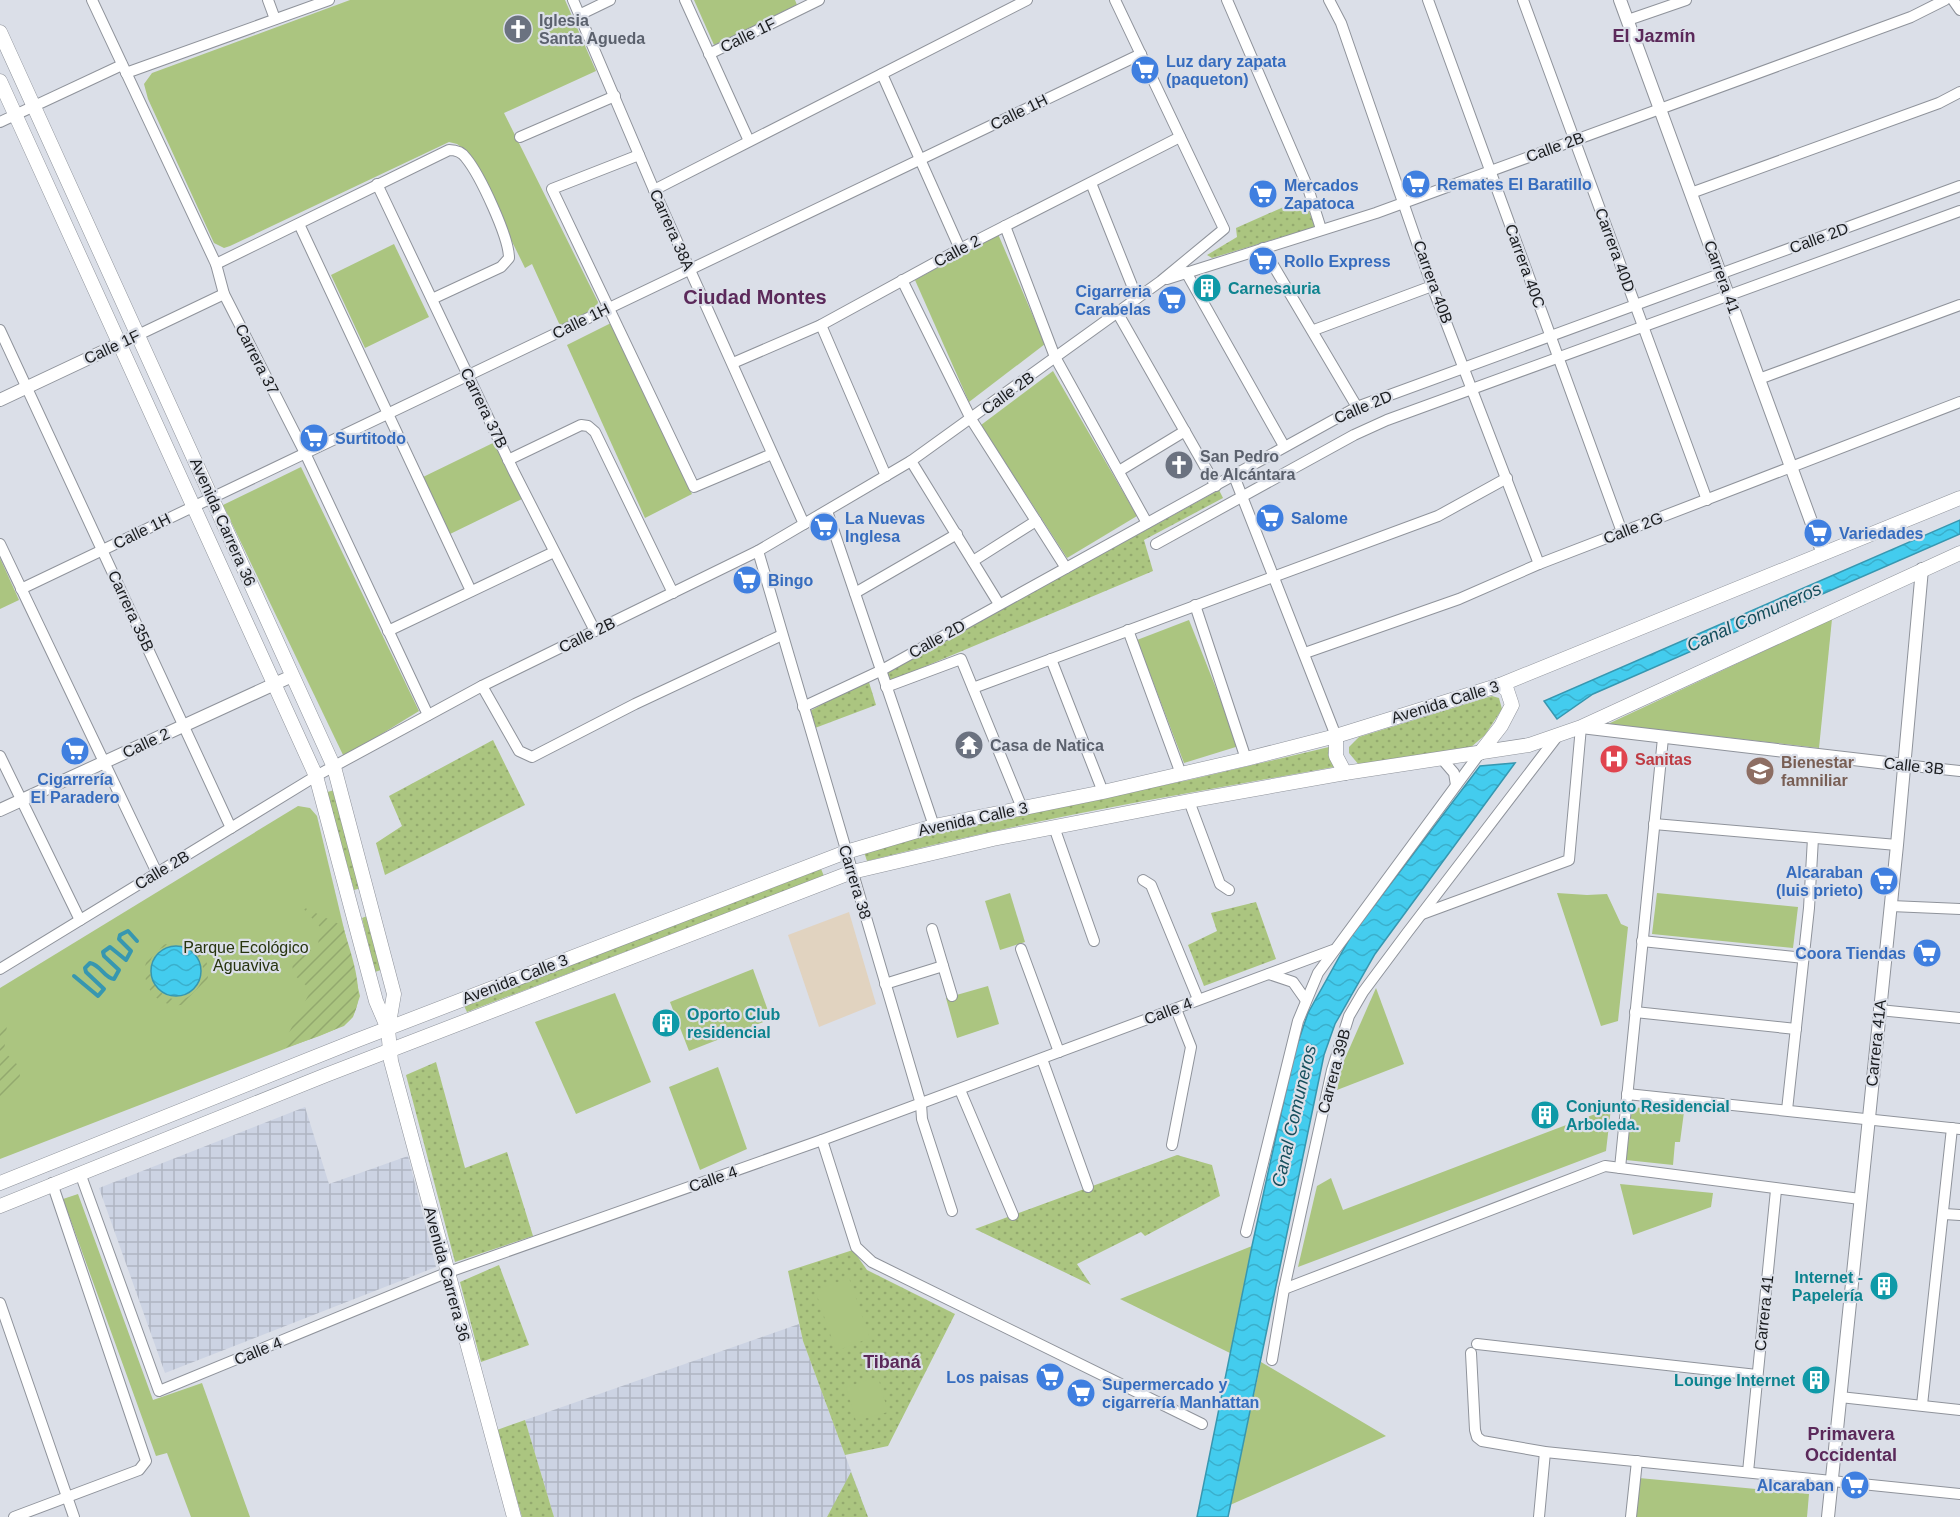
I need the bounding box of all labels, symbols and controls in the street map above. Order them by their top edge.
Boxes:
place label: Iglesia Santa Agueda [539,12,645,47]
church icon: Iglesia Santa Agueda [502,13,534,45]
street label: Calle 1F [717,14,779,56]
district label: El Jazmín [1612,26,1696,46]
place label: Luz dary zapata (paqueton) [1166,53,1286,88]
supermarket icon: Luz dary zapata (paqueton) [1129,54,1161,86]
street label: Calle 1H [988,91,1050,133]
street label: Calle 2B [1524,129,1586,165]
supermarket icon: Remates El Baratillo [1400,168,1432,200]
place label: Remates El Baratillo [1437,176,1592,193]
place label: Mercados Zapatoca [1284,177,1359,212]
supermarket icon: Mercados Zapatoca [1247,178,1279,210]
street label: Carrera 38A [647,187,698,274]
street label: Carrera 40D [1592,206,1638,294]
street label: Calle 2D [1787,220,1851,256]
street label: Carrera 40C [1502,222,1548,310]
street label: Calle 2 [931,232,983,270]
street label: Carrera 40B [1410,238,1456,326]
street label: Carrera 41 [1701,238,1743,316]
supermarket icon: Rollo Express [1247,245,1279,277]
place label: Rollo Express [1284,253,1391,270]
building icon: Carnesauria [1191,272,1223,304]
place label: Carnesauria [1228,280,1321,297]
place label: Cigarreria Carabelas [1075,283,1151,318]
supermarket icon: Cigarreria Carabelas [1156,284,1188,316]
district label: Ciudad Montes [683,286,827,308]
street label: Calle 1H [550,300,612,342]
street label: Carrera 37 [232,321,282,397]
street label: Calle 1F [81,327,143,367]
street label: Carrera 37B [457,365,511,451]
street label: Calle 2B [979,368,1037,418]
street label: Calle 2D [1331,387,1395,427]
supermarket icon: Surtitodo [298,422,330,454]
place label: Surtitodo [335,430,406,447]
place label: San Pedro de Alcántara [1200,448,1296,483]
church icon: San Pedro de Alcántara [1163,449,1195,481]
street label: Avenida Carrera 36 [187,455,259,589]
supermarket icon: Salome [1254,502,1286,534]
street label: Calle 2G [1601,509,1665,547]
street label: Calle 1H [111,510,173,552]
place label: La Nuevas Inglesa [845,510,925,545]
place label: Salome [1291,510,1348,527]
supermarket icon: La Nuevas Inglesa [808,511,840,543]
supermarket icon: Variedades [1802,517,1834,549]
place label: Variedades [1839,525,1924,542]
supermarket icon: Bingo [731,564,763,596]
street label: Carrera 35B [105,568,157,654]
place label: Bingo [768,572,814,589]
water label: Canal Comuneros [1684,578,1824,656]
street label: Calle 2B [556,614,618,656]
street label: Calle 2D [906,617,968,661]
street label: Avenida Calle 3 [1389,678,1501,726]
street label: Calle 2 [120,725,172,761]
temple icon: Casa de Natica [953,729,985,761]
supermarket icon: Cigarrería El Paradero [59,735,91,767]
place label: Casa de Natica [990,737,1104,754]
hospital icon: Sanitas [1598,743,1630,775]
place label: Sanitas [1635,751,1692,768]
place label: Bienestar famniliar [1781,754,1854,789]
street label: Calle 3B [1883,754,1945,778]
school or university icon: Bienestar famniliar [1744,755,1776,787]
place label: Cigarrería El Paradero [31,771,120,806]
street label: Avenida Calle 3 [917,799,1030,839]
street label: Carrera 38 [836,843,874,921]
street label: Calle 2B [132,847,192,893]
place label: Alcaraban (luis prieto) [1776,864,1863,899]
supermarket icon: Alcaraban (luis prieto) [1868,865,1900,897]
supermarket icon: Coora Tiendas [1911,937,1943,969]
park label: Parque Ecológico Aguaviva [183,939,309,974]
place label: Coora Tiendas [1795,945,1906,962]
street label: Avenida Calle 3 [460,951,570,1007]
street label: Calle 4 [1142,994,1194,1028]
street label: Carrera 41A [1863,998,1889,1087]
place label: Oporto Club residencial [687,1006,781,1041]
building icon: Oporto Club residencial [650,1007,682,1039]
street label: Carrera 39B [1315,1027,1353,1115]
water label: Canal Comuneros [1268,1043,1320,1189]
place label: Conjunto Residencial Arboleda. [1566,1098,1730,1133]
building icon: Conjunto Residencial Arboleda. [1529,1099,1561,1131]
street label: Calle 4 [687,1163,739,1195]
street label: Avenida Carrera 36 [421,1205,473,1343]
place label: Internet - Papelería [1792,1269,1863,1304]
building icon: Internet - Papelería [1868,1270,1900,1302]
street label: Carrera 41 [1752,1274,1776,1352]
street label: Calle 4 [232,1334,284,1368]
district label: Tibaná [863,1352,922,1372]
supermarket icon: Los paisas [1034,1361,1066,1393]
building icon: Lounge Internet [1800,1364,1832,1396]
place label: Los paisas [946,1369,1029,1386]
place label: Lounge Internet [1674,1372,1796,1389]
place label: Supermercado y cigarrería Manhattan [1102,1376,1259,1411]
supermarket icon: Supermercado y cigarrería Manhattan [1065,1377,1097,1409]
district label: Primavera Occidental [1805,1424,1897,1465]
supermarket icon: Alcaraban [1839,1469,1871,1501]
place label: Alcaraban [1757,1477,1834,1494]

